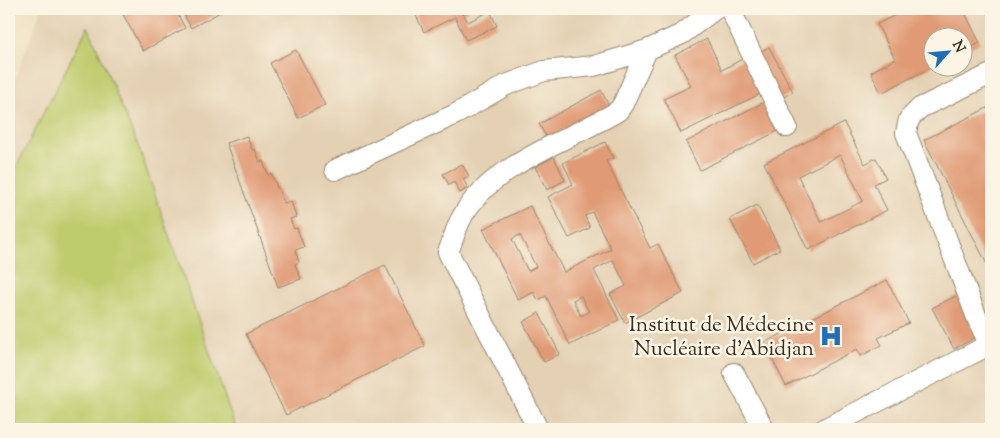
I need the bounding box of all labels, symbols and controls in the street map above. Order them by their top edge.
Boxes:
north arrow [922,28,972,78]
text: N [946,37,969,57]
place label: Institut de Médecine Nucléaire d'Abidjan [629,311,814,365]
hospital icon: Institut de Médecine Nucléaire d'Abidjan [818,323,844,349]

